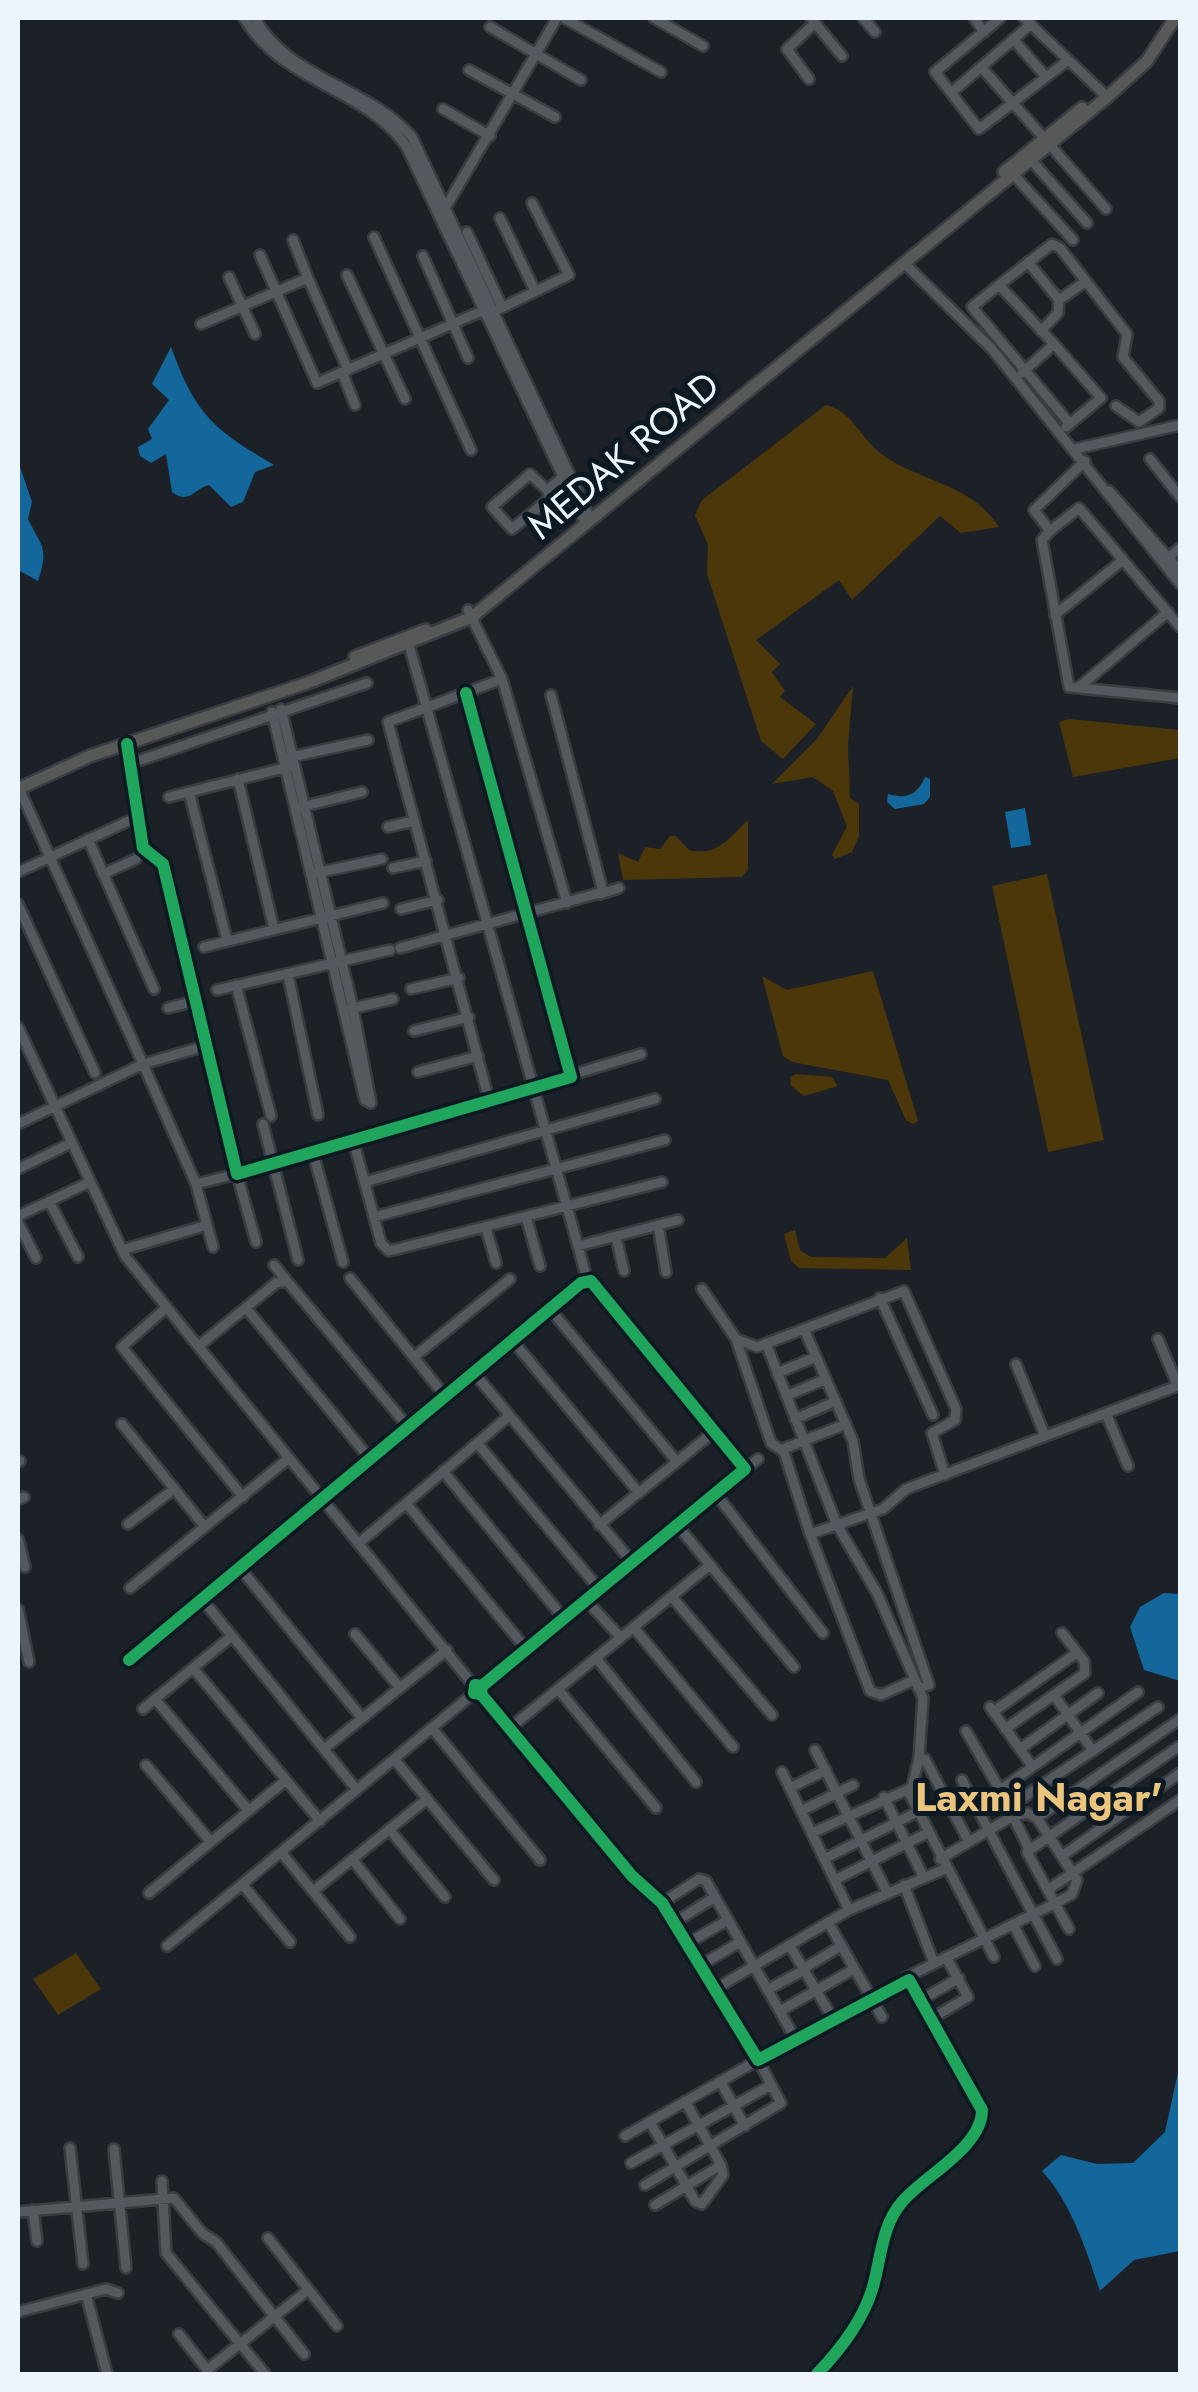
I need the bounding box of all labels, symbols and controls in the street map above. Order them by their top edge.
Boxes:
street label: MEDAK ROAD [515,358,731,552]
district label: Laxmi Nagar' [915,1768,1163,1826]

